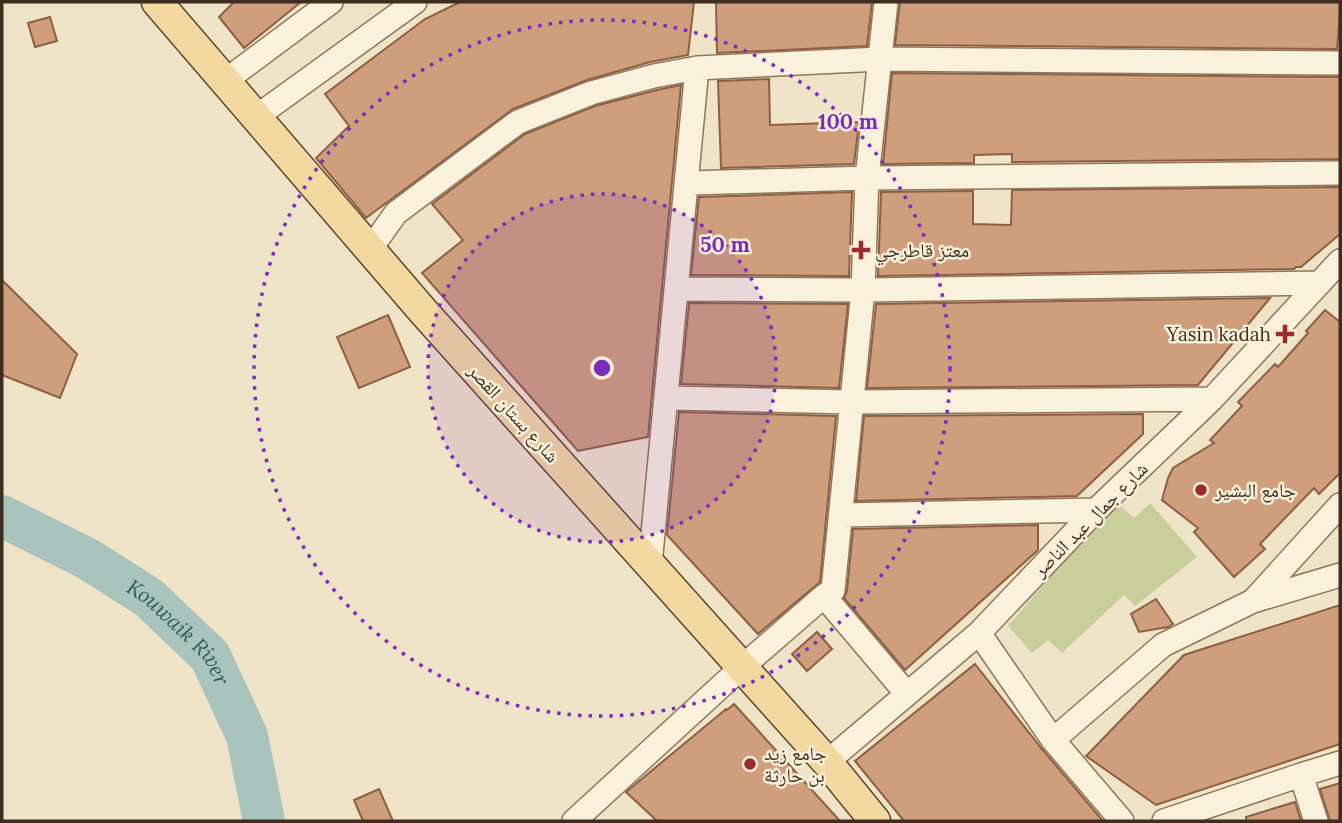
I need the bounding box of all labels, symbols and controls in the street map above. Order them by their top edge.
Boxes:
text: 100 m [818,108,878,135]
text: 50 m [700,231,750,258]
place label: معتز قاطرجي [875,238,969,266]
marker: معتز قاطرجي [853,242,869,258]
place label: Yasin kadah [1166,322,1271,346]
marker: Yasin kadah [1277,326,1293,342]
centre of rings [590,356,614,380]
street label: شارع بستان القصر [463,358,565,468]
street label: شارع جمال عبد الناصر [1027,456,1153,582]
place label: جامع البشير [1214,478,1296,503]
marker: جامع البشير [1193,482,1209,498]
water label: Kouwaik River [122,573,236,690]
place label: جامع زيد بن حارثة [764,741,826,787]
marker: جامع زيد بن حارثة [742,756,758,772]

